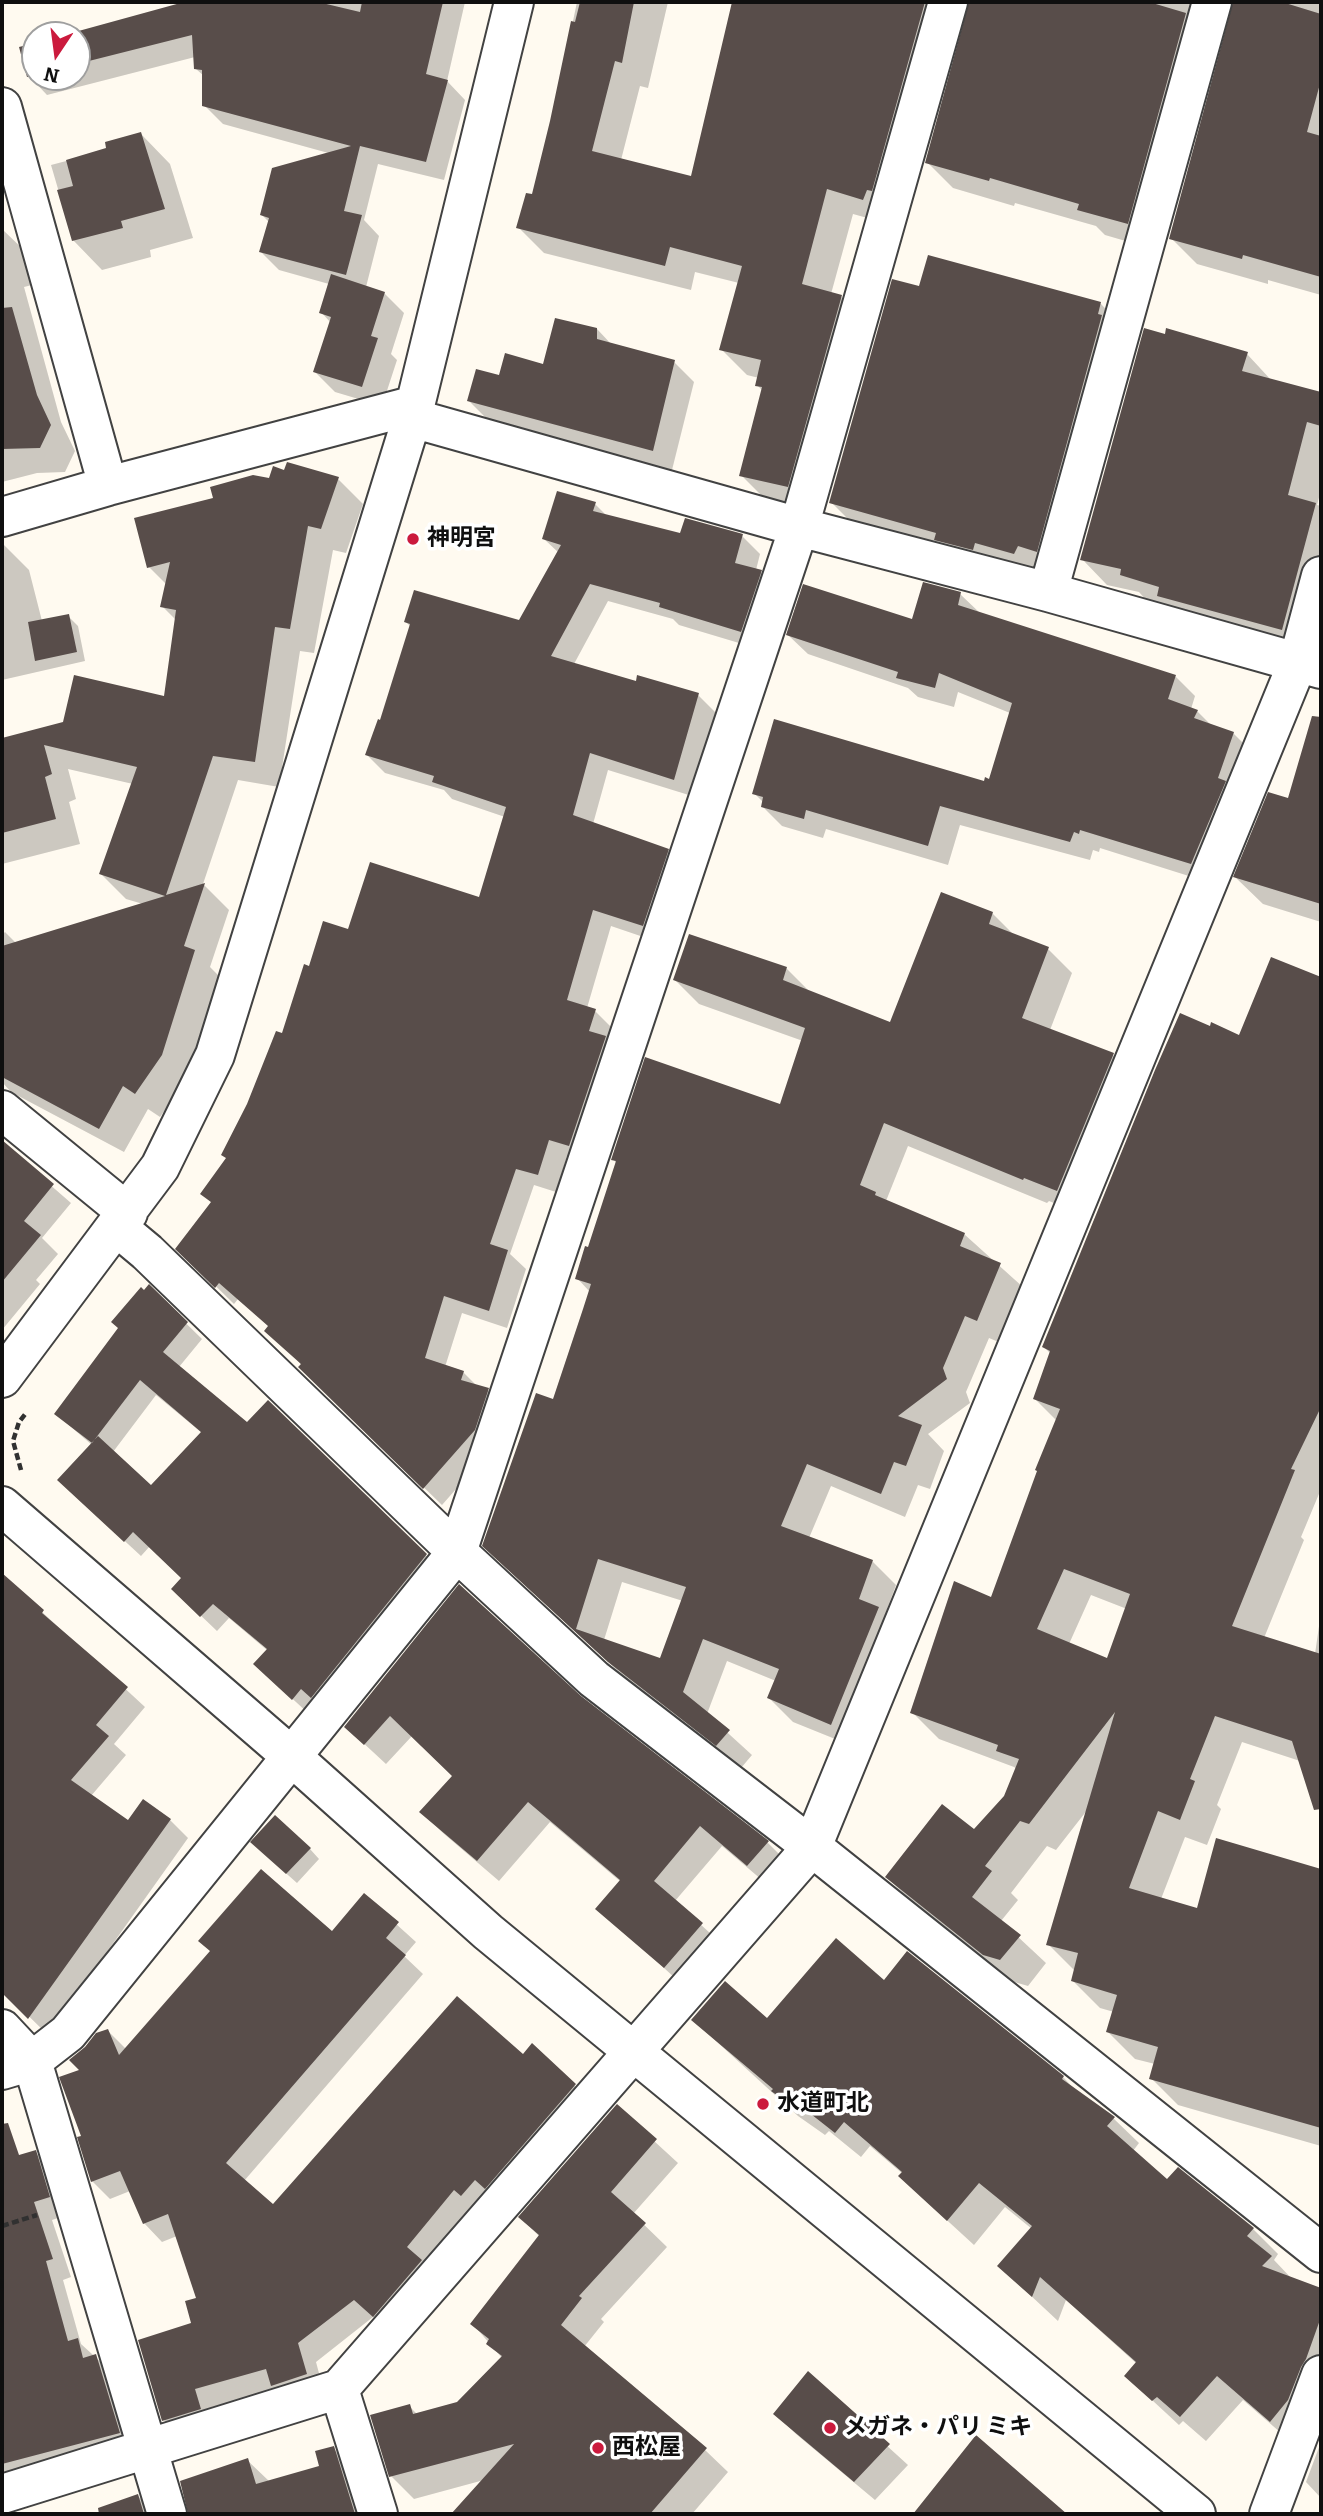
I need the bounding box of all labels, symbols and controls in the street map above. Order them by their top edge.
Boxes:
north arrow [21,21,91,91]
text: N [42,62,61,88]
place label: 神明宮 [427,525,496,553]
marker: 神明宮 [405,531,421,547]
place label: 水道町北 [777,2090,869,2118]
marker: 水道町北 [755,2096,771,2112]
place label: メガネ・パリ ミキ [844,2414,1032,2442]
marker: メガネ・パリ ミキ [822,2420,838,2436]
place label: 西松屋 [612,2434,681,2462]
marker: 西松屋 [590,2440,606,2456]

